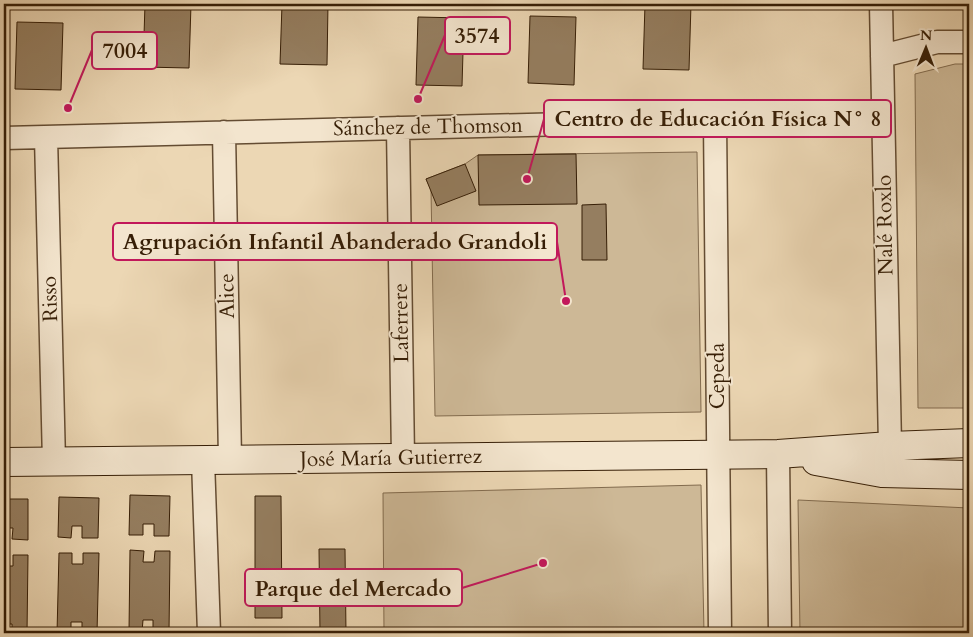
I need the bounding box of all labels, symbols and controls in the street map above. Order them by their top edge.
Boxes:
callout: 3574 [445,17,510,54]
text: 3574 [454,21,500,51]
north arrow [900,22,950,72]
text: N [920,26,932,45]
callout: 7004 [92,32,157,69]
text: 7004 [102,36,148,66]
callout: Centro de Educación Física N° 8 [544,100,891,137]
text: Centro de Educación Física N° 8 [555,104,881,134]
street label: Sánchez de Thomson [333,111,523,143]
street label: Nalé Roxlo [870,174,900,276]
callout: Agrupación Infantil Abanderado Grandoli [113,223,557,260]
text: Agrupación Infantil Abanderado Grandoli [123,227,547,257]
street label: Alice [212,273,242,319]
street label: Risso [35,276,65,322]
street label: Laferrere [386,283,416,363]
street label: Cepeda [703,343,732,409]
street label: José María Gutierrez [297,442,483,474]
callout: Parque del Mercado [245,569,462,606]
text: Parque del Mercado [255,574,451,604]

